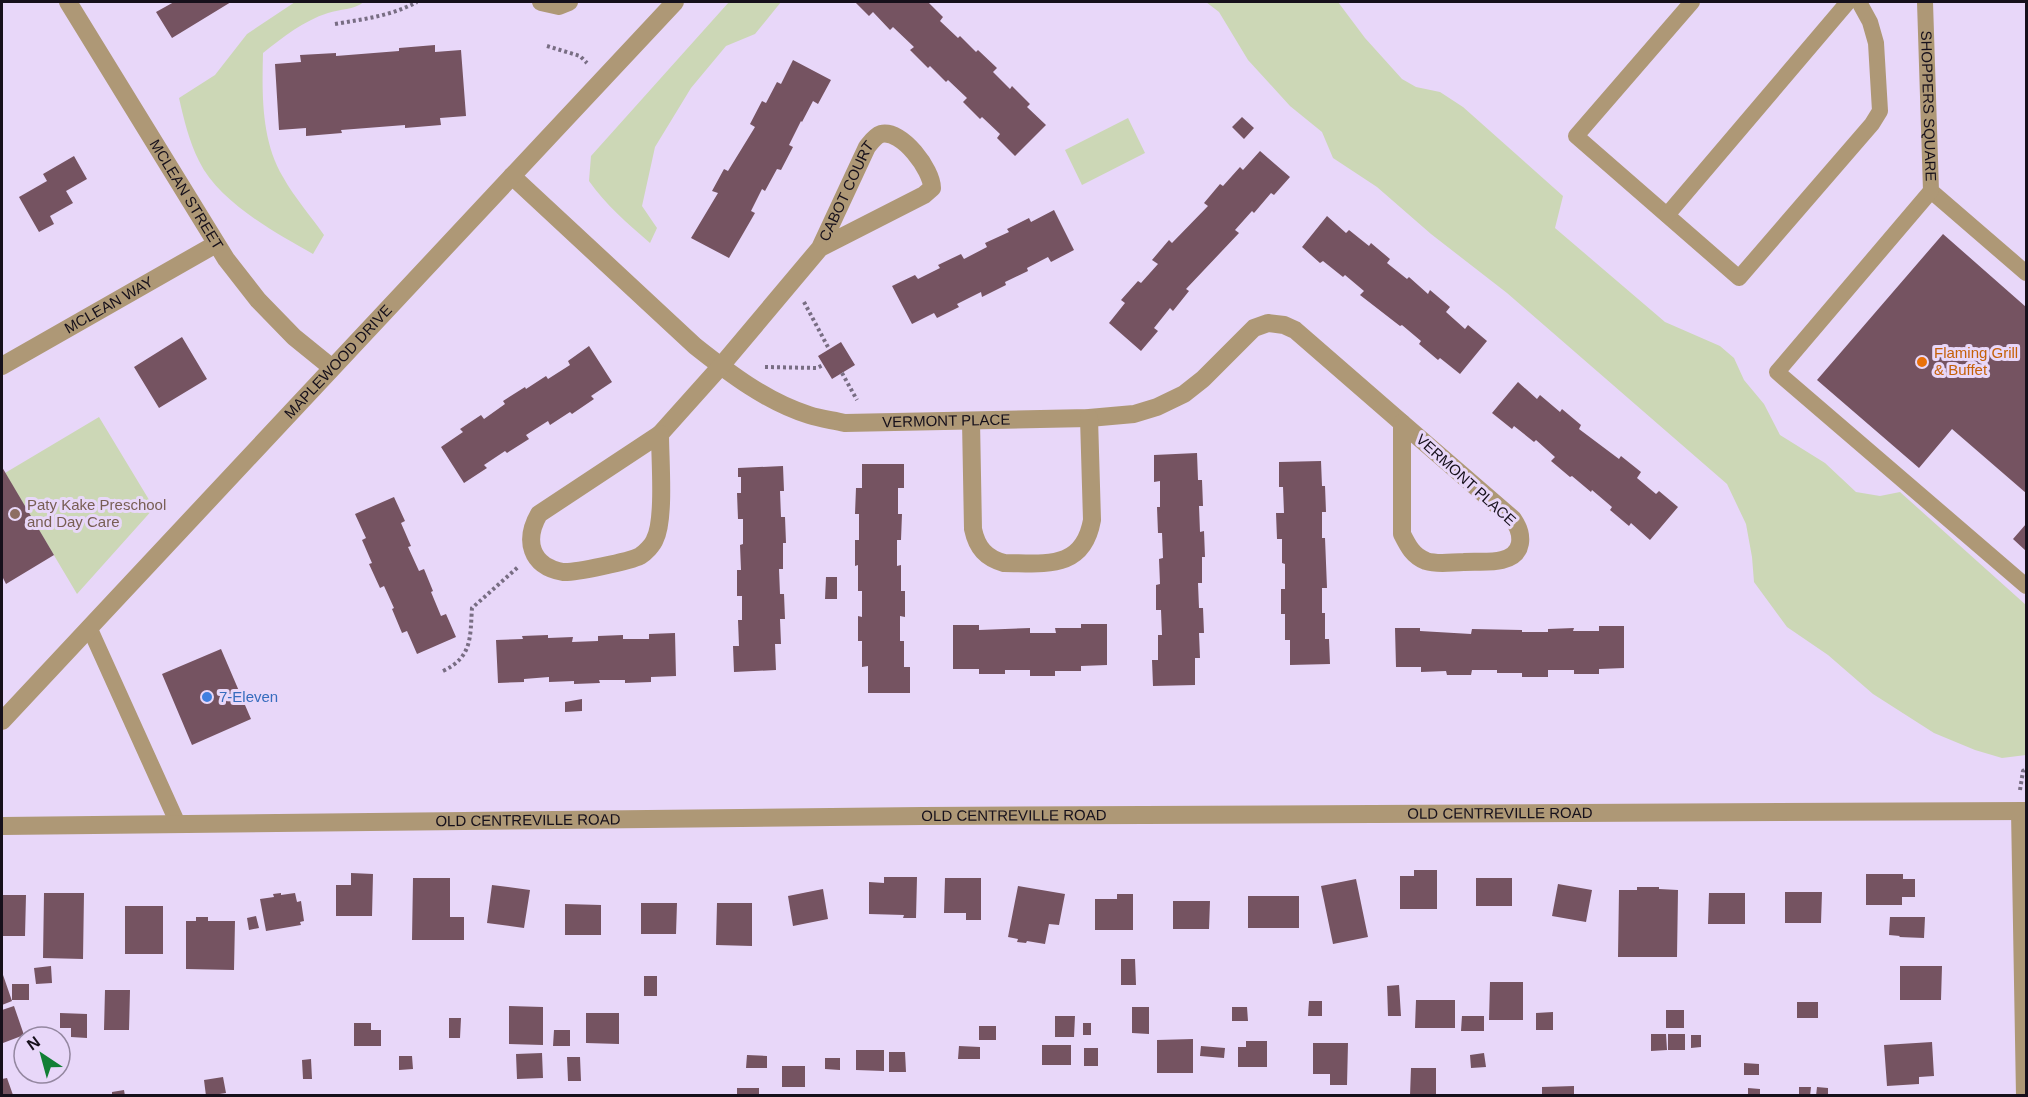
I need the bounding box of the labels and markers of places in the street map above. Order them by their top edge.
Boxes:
place label: Flaming Grill & Buffet [1934,344,2018,378]
marker: Flaming Grill & Buffet [1915,355,1929,369]
place label: Paty Kake Preschool and Day Care [27,496,166,530]
marker: Paty Kake Preschool and Day Care [8,507,22,521]
place label: 7-Eleven [219,688,278,705]
marker: 7-Eleven [200,690,214,704]

